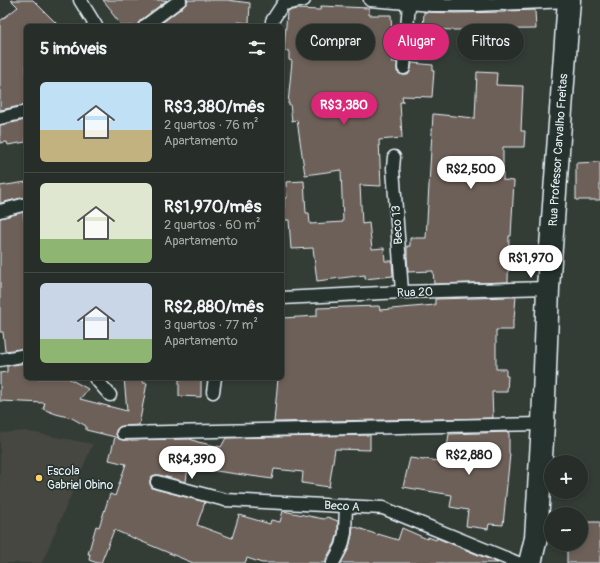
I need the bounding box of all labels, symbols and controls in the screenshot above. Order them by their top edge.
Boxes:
chip: Comprar [296,24,375,60]
chip: Alugar [383,24,449,60]
chip: Filtros [457,24,524,60]
icon: filters [246,37,268,59]
text: 5 imóveis [40,38,107,59]
street label: Rua Professor Carvalho Freitas [546,73,571,227]
pin: R$3,380 [307,92,381,126]
text: R$3,380/mês [164,96,264,117]
text: R$3,380 [320,97,368,113]
icon: home [72,98,120,146]
text: 2 quartos · 76 m² [164,117,259,133]
text: Apartamento [164,133,238,149]
pin: R$2,500 [434,156,508,190]
text: R$2,500 [446,161,496,177]
text: R$1,970/mês [164,196,261,217]
icon: home [72,199,120,247]
street label: Beco 13 [389,205,406,245]
text: 2 quartos · 60 m² [164,217,261,233]
text: Apartamento [164,233,238,249]
pin: R$1,970 [494,245,568,279]
text: R$1,970 [508,250,554,266]
street label: Rua 20 [397,284,433,301]
text: R$2,880/mês [164,296,263,317]
icon: home [72,299,120,347]
text: 3 quartos · 77 m² [164,317,258,333]
text: Apartamento [164,333,238,349]
pin: R$2,880 [432,442,506,476]
pin: R$4,390 [155,446,229,480]
text: R$2,880 [445,447,493,463]
text: R$4,390 [168,451,216,467]
map controls [544,455,588,551]
button: + [544,455,588,499]
place label: Escola Gabriel Obino [47,464,114,493]
marker: Escola Gabriel Obino [34,473,44,483]
street label: Beco A [324,498,360,515]
button: − [544,507,588,551]

